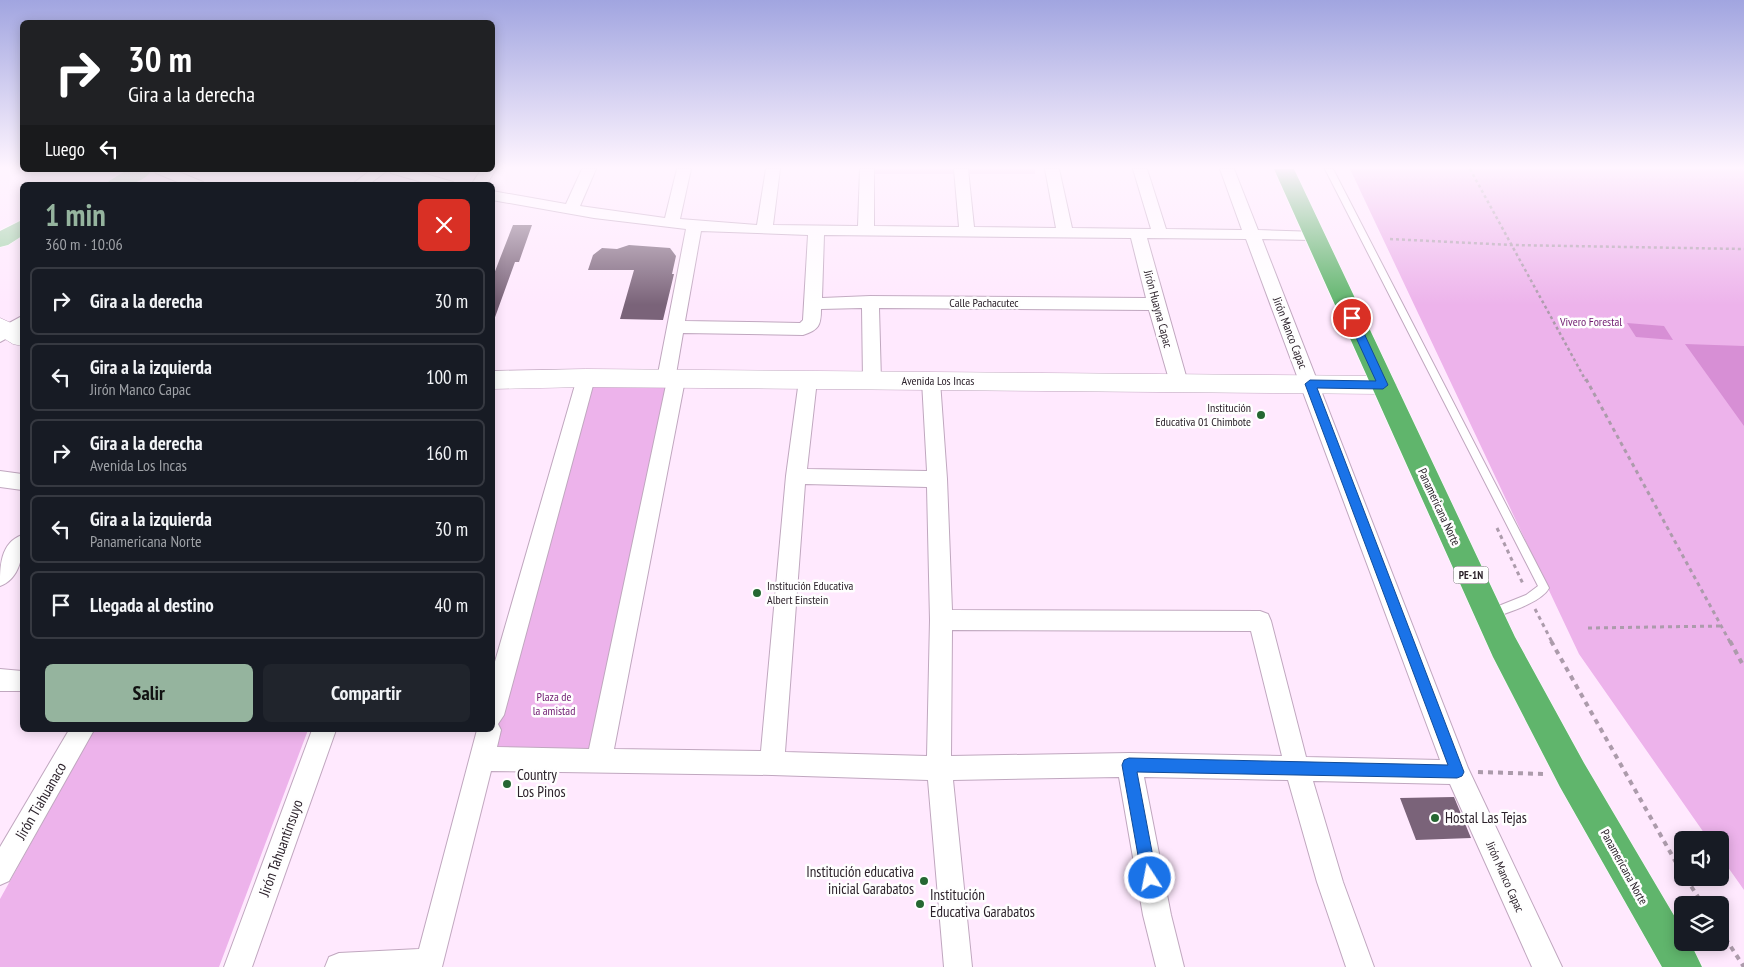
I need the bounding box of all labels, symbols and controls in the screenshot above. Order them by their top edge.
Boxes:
text: 30 m [128,36,192,82]
icon: right [45,40,110,105]
text: Gira a la derecha [128,80,255,108]
icon: left [95,135,123,163]
text: Luego [45,137,85,161]
text: 1 min [45,195,106,234]
button: close [418,199,470,251]
text: 360 m · 10:06 [45,234,123,254]
street label: Jirón Huayna Capac [1141,267,1176,350]
icon: right [47,287,75,315]
text: Gira a la derecha [90,289,203,313]
text: 30 m [435,289,468,313]
street label: Jirón Manco Capac [1270,294,1311,372]
street label: Calle Pachacutec [949,295,1019,310]
pin [1331,297,1373,339]
icon: arrive [1338,304,1366,332]
park label: Vivero Forestal [1559,314,1622,329]
text: Gira a la izquierda [90,355,212,379]
icon: left [47,363,75,391]
text: 100 m [426,365,468,389]
street label: Avenida Los Incas [902,373,974,388]
text: Jirón Manco Capac [90,379,191,399]
place label: Institución Educativa 01 Chimbote [1155,400,1251,429]
marker: Institución Educativa 01 Chimbote [1255,409,1267,421]
text: Gira a la derecha [90,431,203,455]
icon: right [47,439,75,467]
text: 160 m [426,441,468,465]
text: Avenida Los Incas [90,455,187,475]
street label: Panamericana Norte [1415,466,1464,548]
text: Gira a la izquierda [90,507,212,531]
icon: left [47,515,75,543]
text: 30 m [435,517,468,541]
text: Panamericana Norte [90,531,202,551]
road number: PE-1N [1454,566,1488,584]
place label: Institución Educativa Albert Einstein [767,578,854,607]
marker: Institución Educativa Albert Einstein [751,587,763,599]
icon: arrive [47,591,75,619]
text: Llegada al destino [90,593,214,617]
text: 40 m [435,593,468,617]
button: Salir [45,664,253,722]
button: Compartir [263,664,470,722]
park label: Plaza de la amistad [533,689,575,718]
street label: Jirón Tiahuanaco [10,759,70,844]
place label: Country Los Pinos [517,765,565,801]
marker: Country Los Pinos [501,778,513,790]
street label: Jirón Tahuantinsuyo [254,797,307,900]
place label: Hostal Las Tejas [1445,808,1527,827]
marker: Hostal Las Tejas [1429,812,1441,824]
street label: Panamericana Norte [1598,827,1651,907]
map controls [1674,831,1729,951]
button: sound [1674,831,1729,886]
street label: Jirón Manco Capac [1483,838,1528,915]
position arrow [1123,851,1175,903]
place label: Institución educativa inicial Garabatos [806,862,914,898]
marker: Institución educativa inicial Garabatos [918,875,930,887]
place label: Institución Educativa Garabatos [930,885,1035,921]
button: layers [1674,896,1729,951]
marker: Institución Educativa Garabatos [914,898,926,910]

